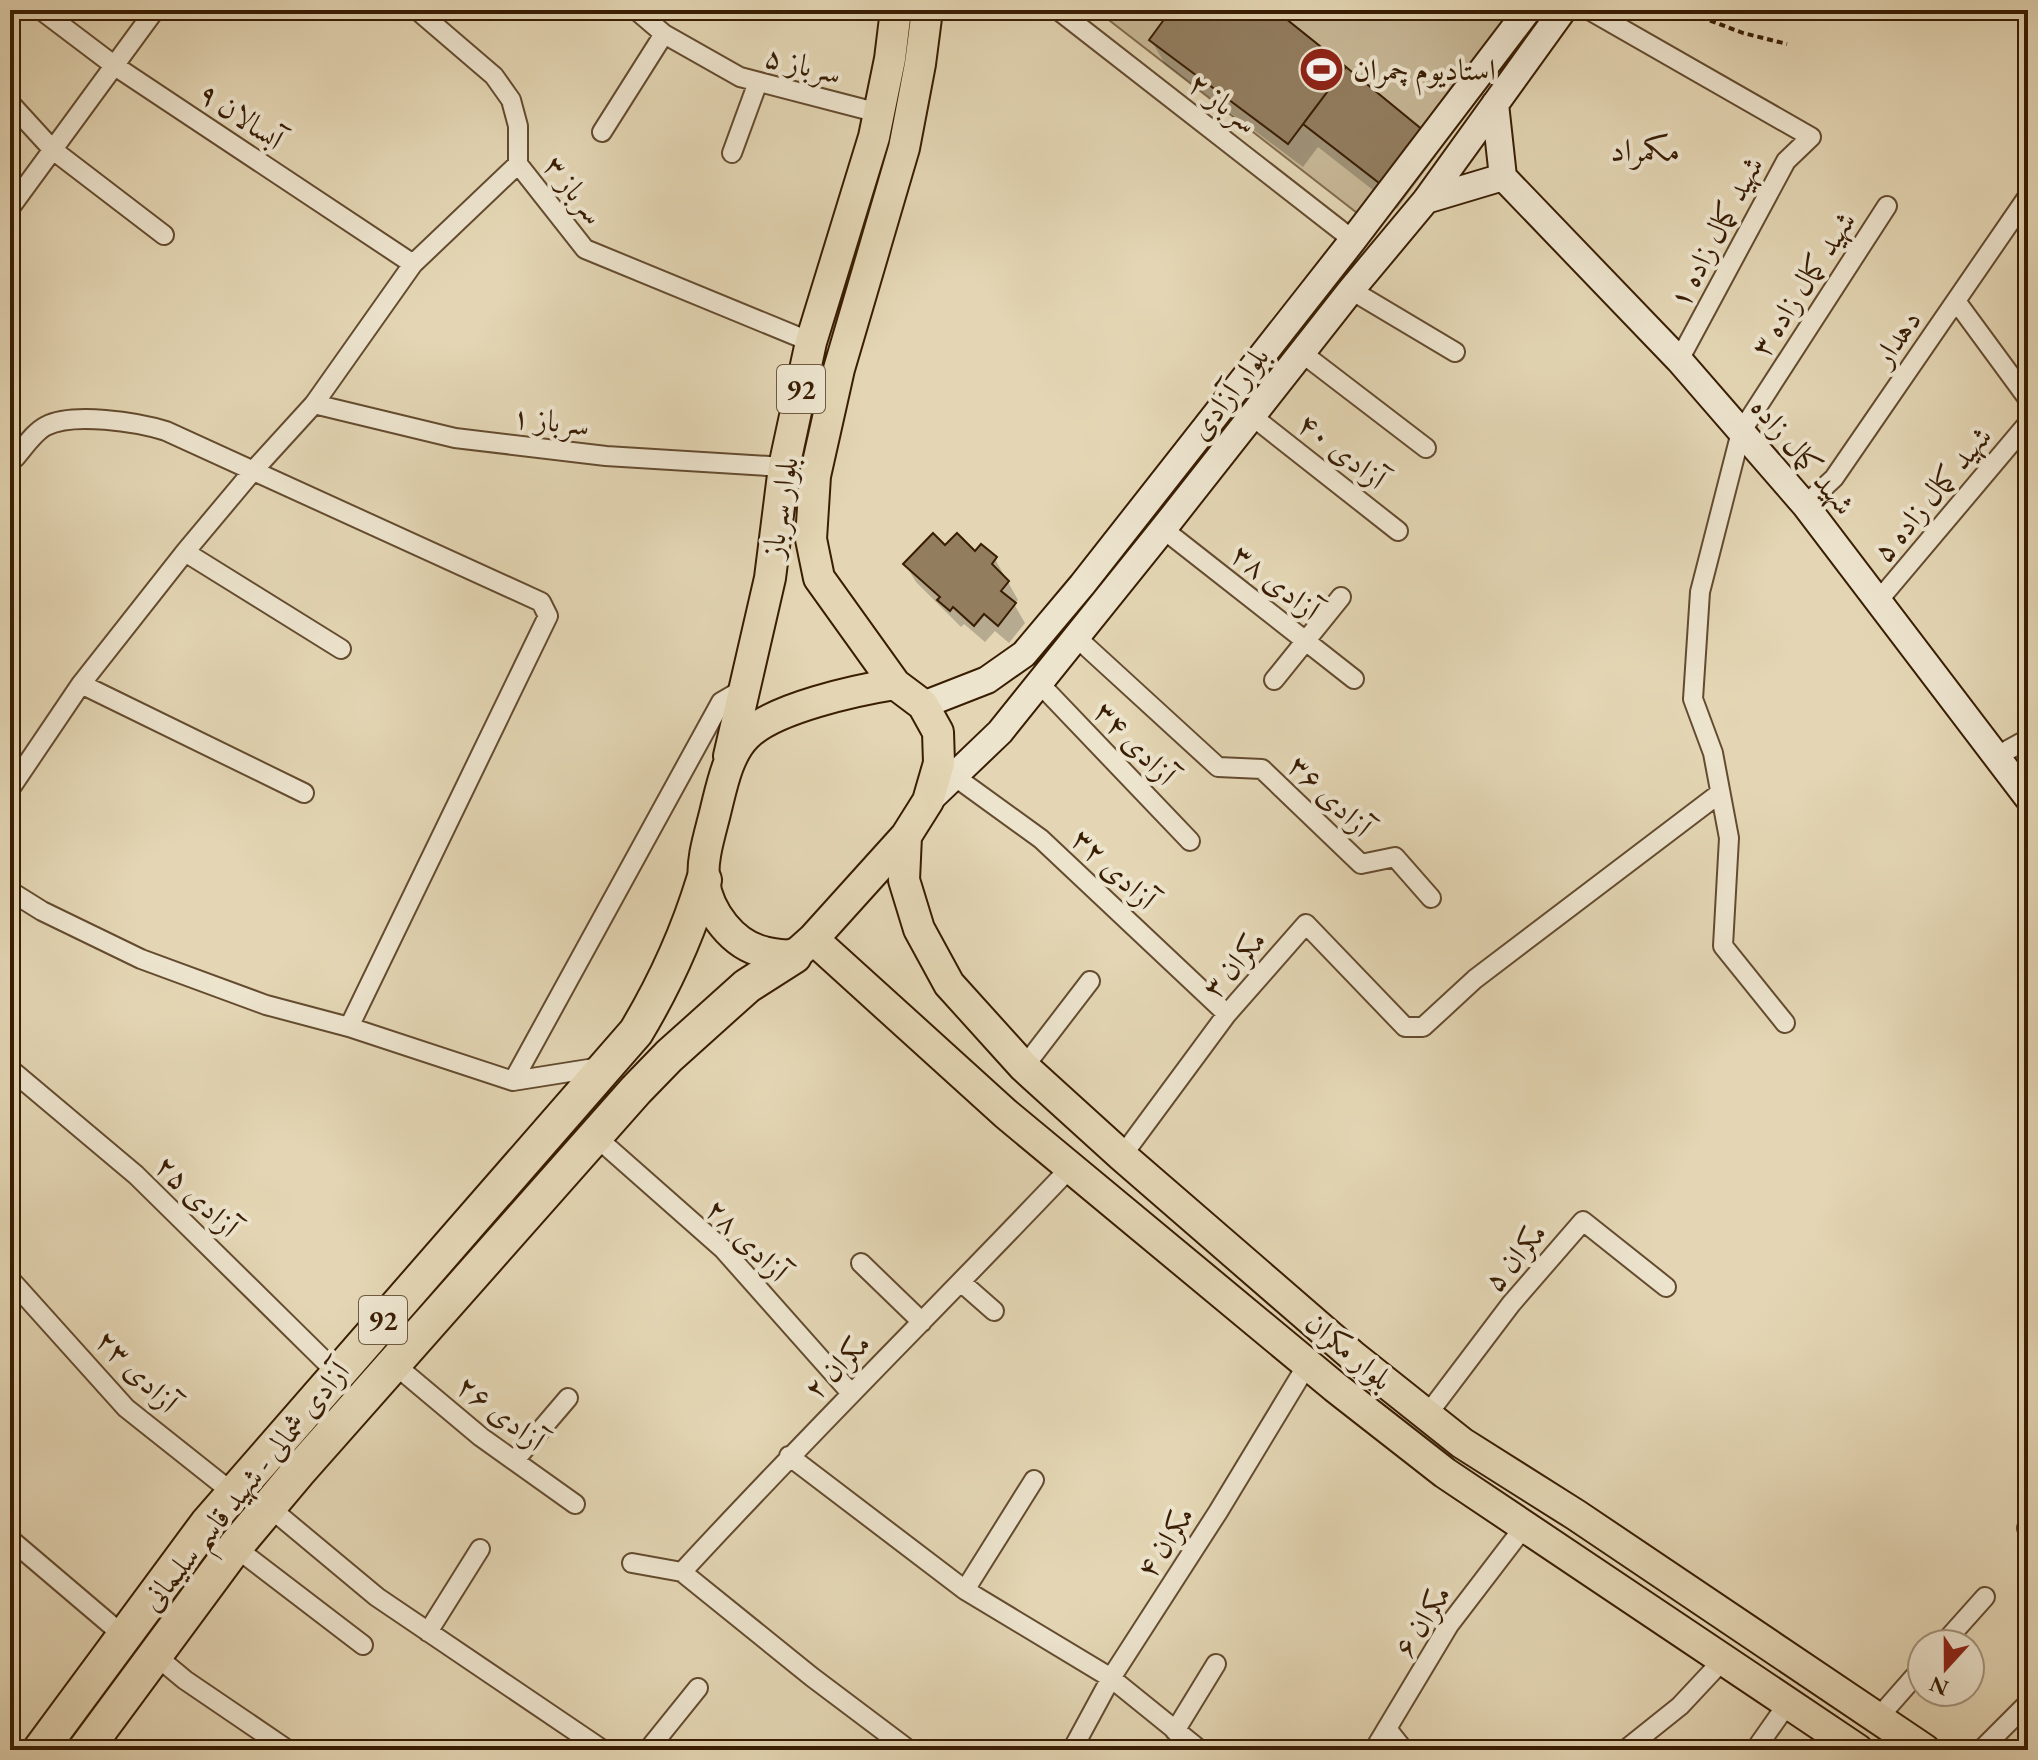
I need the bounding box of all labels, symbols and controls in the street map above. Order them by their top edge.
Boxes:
street label: سرباز ۵ [761,36,845,94]
sports icon: استادیوم چمران [1298,46,1346,94]
place label: استادیوم چمران [1353,50,1496,96]
street label: سرباز ۲ [1180,63,1266,143]
street label: آبسالان ۹ [191,73,294,160]
district label: مکمراد [1610,129,1680,171]
street label: سرباز ۳ [534,147,614,233]
street label: شهید کمال زاده ۱ [1659,149,1772,314]
street label: شهید کمال زاده ۳ [1741,203,1864,364]
street label: دهدار [1862,302,1930,376]
street label: بلوار آزادی [1180,338,1277,448]
road number: 92 [777,365,825,413]
street label: شهید کمال زاده [1743,389,1864,523]
street label: سرباز ۱ [510,396,592,446]
street label: آزادی ۴۰ [1290,404,1397,500]
street label: شهید کمال زاده ۵ [1863,418,2000,570]
street label: بلوار سرباز [752,454,808,563]
street label: آزادی ۳۸ [1224,535,1331,631]
street label: آزادی ۳۴ [1086,692,1187,796]
street label: آزادی ۳۶ [1280,746,1383,848]
street label: آزادی ۳۲ [1064,819,1168,920]
street label: مکران ۳ [1193,921,1274,1006]
street label: آزادی ۲۵ [147,1146,250,1248]
street label: آزادی ۲۸ [697,1190,800,1292]
street label: مکران ۵ [1474,1214,1555,1299]
road number: 92 [359,1296,407,1344]
street label: بلوار مکران [1298,1303,1401,1399]
street label: آزادی ۲۳ [87,1321,190,1423]
street label: مکران ۲ [795,1324,878,1407]
street label: آزادی شمالی - شهید قاسم سلیمانی [132,1350,367,1625]
street label: آزادی ۲۶ [449,1366,556,1462]
street label: مکران ۴ [1127,1498,1202,1585]
street label: مکران ۶ [1384,1577,1459,1664]
north arrow [1906,1628,1986,1708]
text: N [1925,1669,1953,1703]

